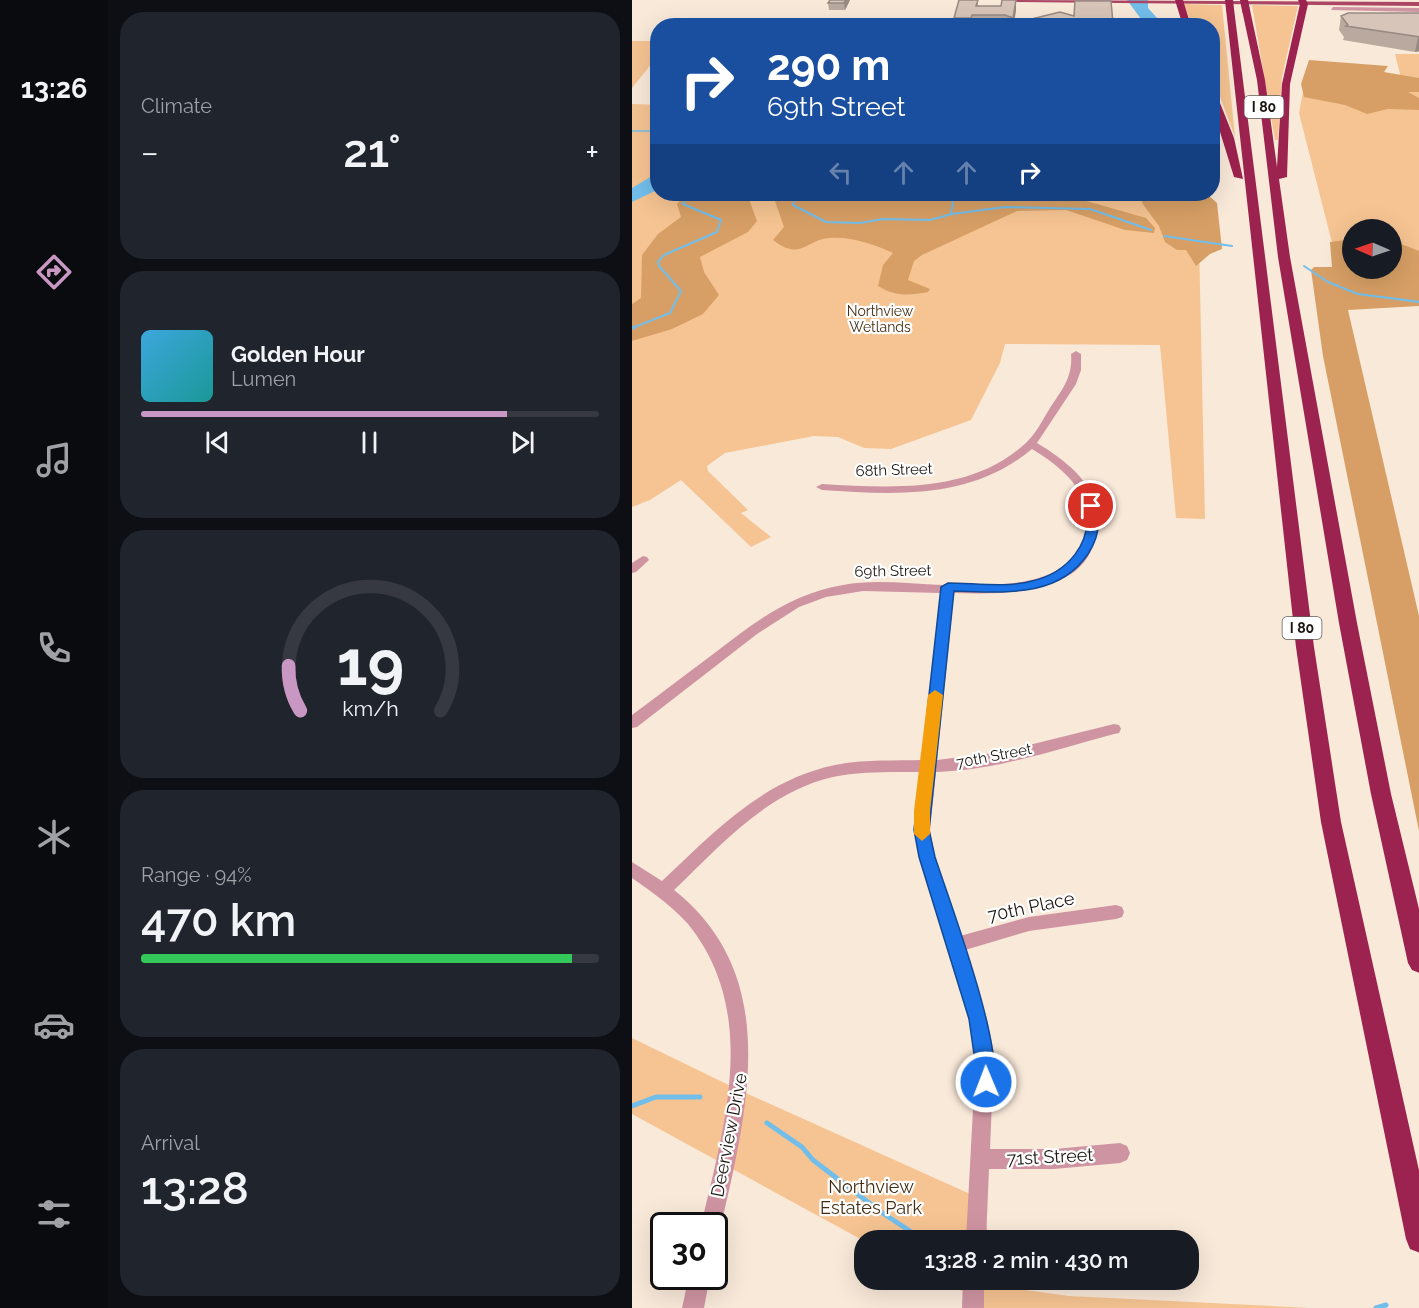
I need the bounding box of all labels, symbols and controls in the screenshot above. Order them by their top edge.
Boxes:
text: 290 m [767,41,890,90]
icon: right [668,42,746,120]
text: 13:26 [21,73,87,104]
text: 69th Street [767,91,906,122]
text: Climate [141,94,212,118]
road number: I 80 [1244,96,1284,118]
text: 21° [343,125,401,178]
text: − [141,133,159,172]
text: + [585,133,599,172]
icon: left [824,156,857,189]
icon: ahead [887,156,920,189]
icon: ahead [950,156,983,189]
icon: right [1013,156,1046,189]
north arrow [1342,219,1402,279]
map controls [1342,219,1402,279]
icon: directions [33,251,75,293]
park label: Northview Wetlands [847,303,914,335]
text: Golden Hour [231,341,365,367]
text: Lumen [231,367,296,391]
icon: previous [201,426,234,459]
icon: pause [353,426,386,459]
icon: next [506,426,539,459]
icon: music [33,439,75,481]
street label: 68th Street [855,460,933,480]
pin [1065,480,1116,531]
icon: arrive [1074,489,1107,522]
street label: 69th Street [854,561,932,581]
road number: I 80 [1282,617,1322,639]
text: 19 [336,626,404,700]
icon: phone [33,627,75,669]
text: km/h [342,696,398,721]
street label: 70th Street [955,740,1033,772]
icon: climate [33,816,75,858]
text: Range · 94% [141,863,251,887]
street label: 70th Place [986,887,1077,926]
text: 470 km [141,894,296,947]
icon: car [33,1004,75,1046]
position arrow [954,1050,1018,1114]
street label: Deerview Drive [706,1071,751,1199]
text: Arrival [141,1131,200,1155]
street label: 71st Street [1006,1144,1094,1169]
text: 13:28 [141,1162,249,1215]
park label: Northview Estates Park [820,1176,922,1218]
icon: filters [33,1193,75,1235]
speed limit sign: 30 [650,1212,728,1290]
text: 13:28 · 2 min · 430 m [925,1247,1128,1273]

